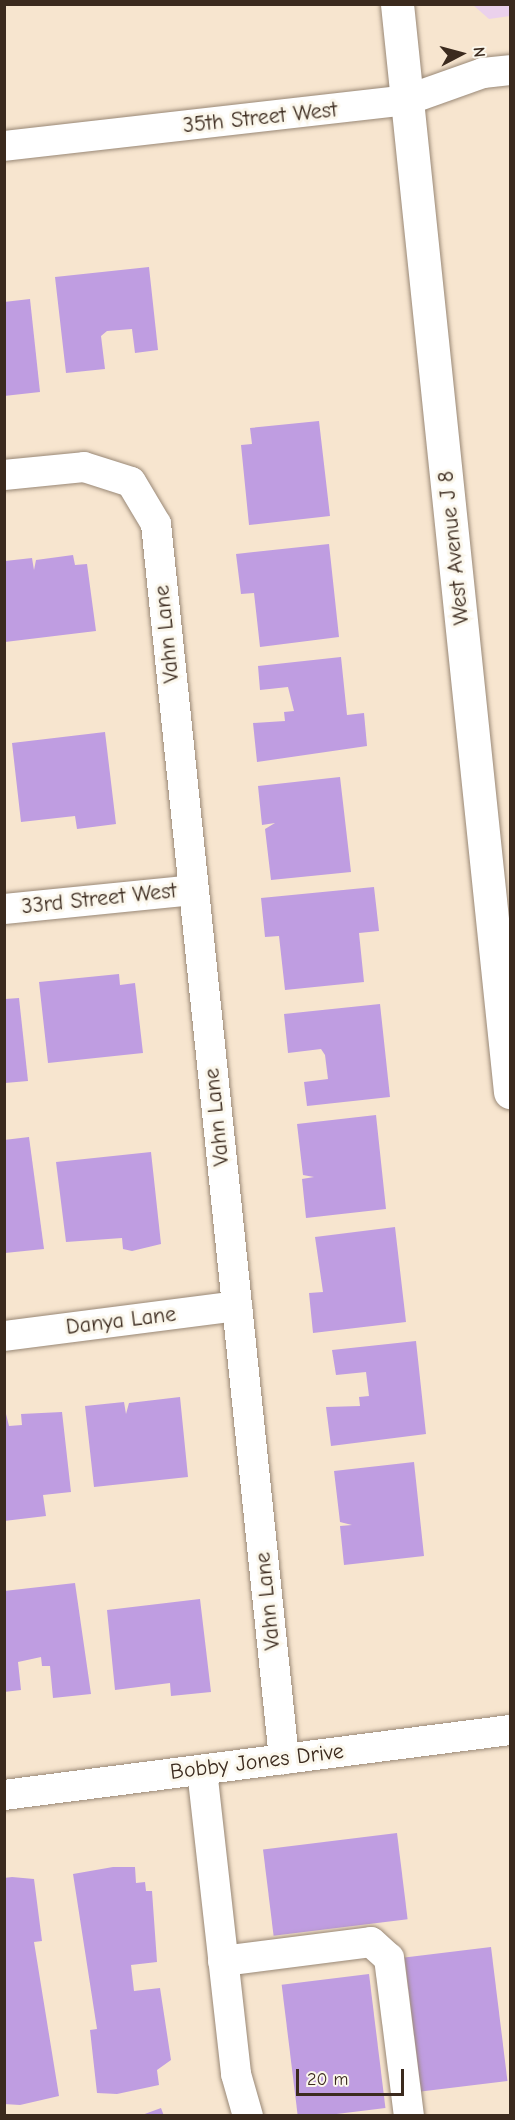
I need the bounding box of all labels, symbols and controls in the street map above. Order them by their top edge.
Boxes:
north arrow [431,24,491,84]
text: N [469,46,488,58]
street label: 35th Street West [182,97,338,139]
street label: West Avenue J 8 [433,470,475,626]
street label: Vahn Lane [149,584,185,684]
street label: 33rd Street West [20,878,178,920]
street label: Vahn Lane [199,1067,235,1167]
street label: Danya Lane [64,1301,178,1341]
street label: Vahn Lane [250,1551,286,1651]
street label: Bobby Jones Drive [169,1738,345,1786]
scale bar [299,2057,407,2095]
text: 20 m [307,2069,348,2090]

